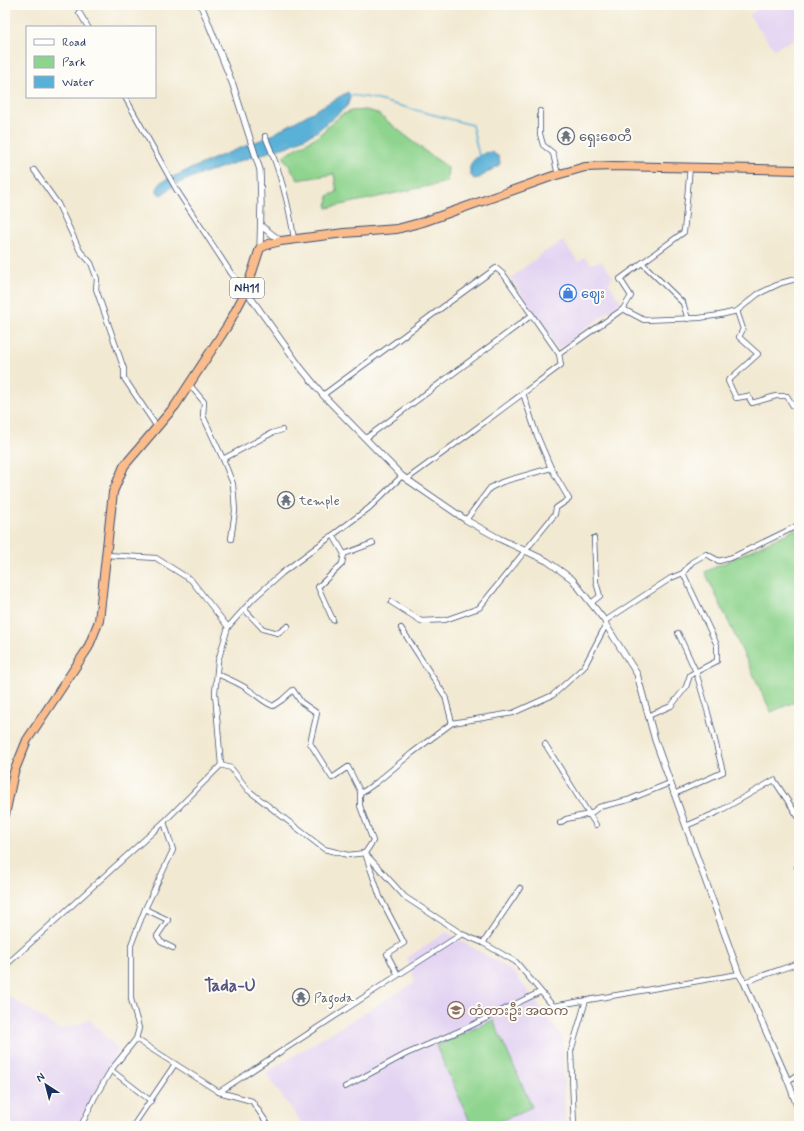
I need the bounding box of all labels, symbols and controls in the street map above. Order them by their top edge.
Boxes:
legend [26,26,156,98]
text: Road [62,35,86,51]
text: Park [62,55,86,71]
text: Water [62,75,94,91]
temple icon: ရှေးစေတီ [556,126,576,146]
place label: ရှေးစေတီ [579,128,632,147]
road number: NH11 [230,278,264,298]
shop icon: ဈေး [558,283,578,303]
place label: ဈေး [581,286,605,304]
temple icon: temple [276,490,296,510]
place label: temple [298,493,340,510]
district label: Tada-U [204,975,256,997]
temple icon: Pagoda [291,987,311,1007]
place label: Pagoda [314,990,354,1009]
school or university icon: တံတားဦး အထက [446,1000,466,1020]
place label: တံတားဦး အထက [469,1002,568,1021]
north arrow [26,1065,66,1105]
text: N [34,1070,48,1086]

